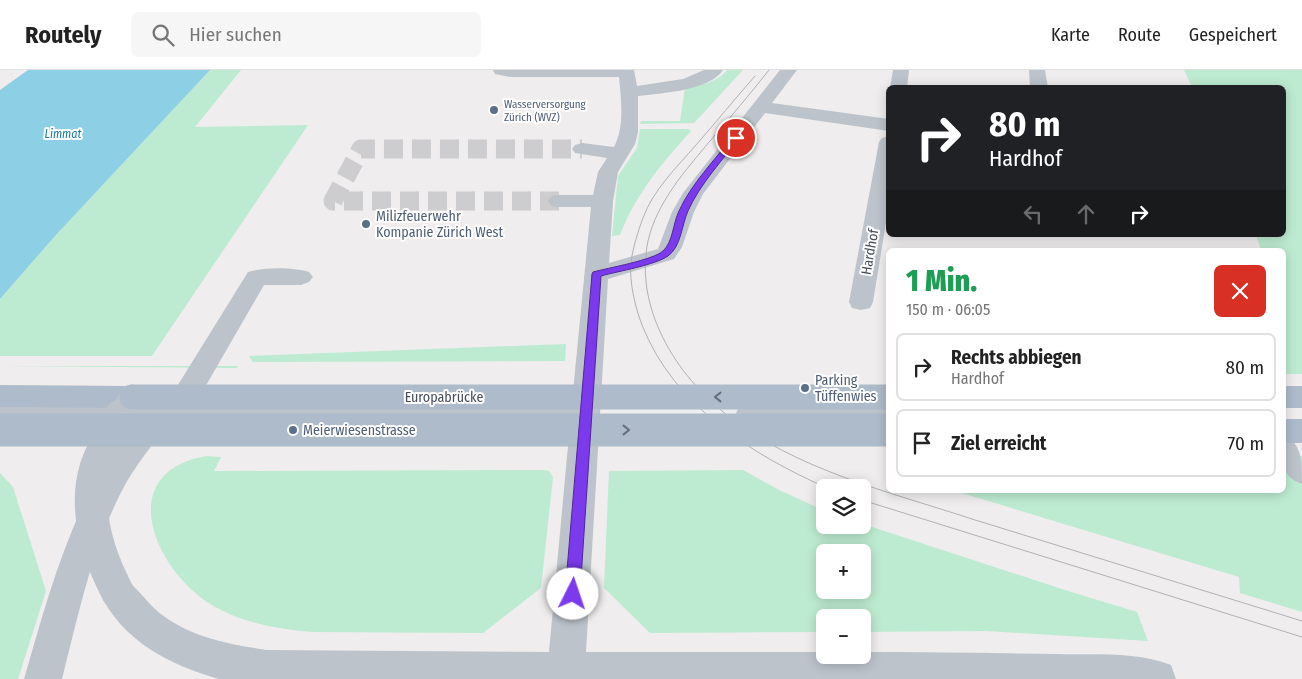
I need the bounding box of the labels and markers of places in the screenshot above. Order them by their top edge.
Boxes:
place label: Wasserversorgung Zürich (WVZ) [504,98,587,124]
marker: Wasserversorgung Zürich (WVZ) [488,104,500,116]
pin [715,117,757,159]
place label: Milizfeuerwehr Kompanie Zürich West [376,208,504,241]
marker: Milizfeuerwehr Kompanie Zürich West [360,218,372,230]
place label: Parking Tüffenwies [815,372,877,405]
marker: Parking Tüffenwies [799,382,811,394]
place label: Meierwiesenstrasse [303,422,416,439]
marker: Meierwiesenstrasse [287,424,299,436]

